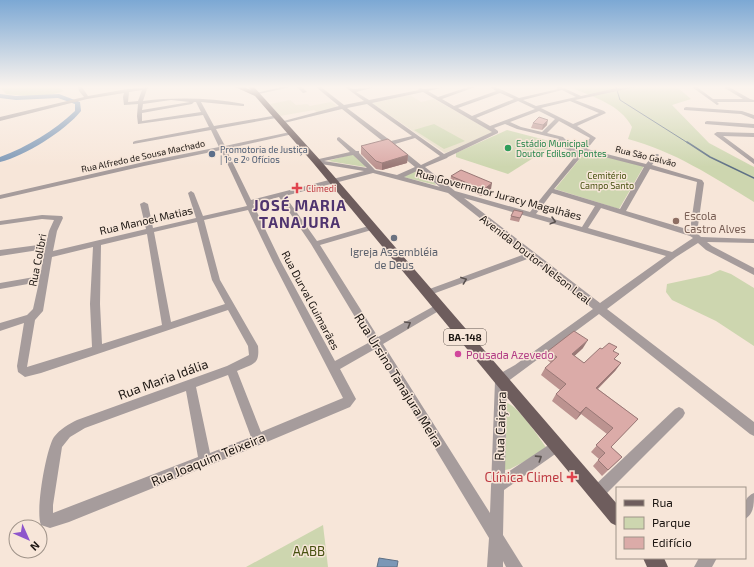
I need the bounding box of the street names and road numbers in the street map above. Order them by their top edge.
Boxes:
street label: Rua Alfredo de Sousa Machado [80,138,206,174]
street label: Rua São Galvão [614,143,678,169]
street label: Rua Governador Juracy Magalhães [415,166,584,223]
street label: Rua Manoel Matias [98,203,194,237]
street label: Avenida Doutor Nelson Leal [478,212,595,307]
street label: Rua Colibri [26,233,48,287]
street label: Rua Durval Guimarães [279,248,343,352]
street label: Rua Ursino Tanajura Meira [351,310,447,450]
road number: BA-148 [444,329,486,345]
street label: Rua Maria Idália [116,355,210,403]
street label: Rua Caiçara [491,391,510,461]
street label: Rua Joaquim Teixeira [149,429,267,489]

